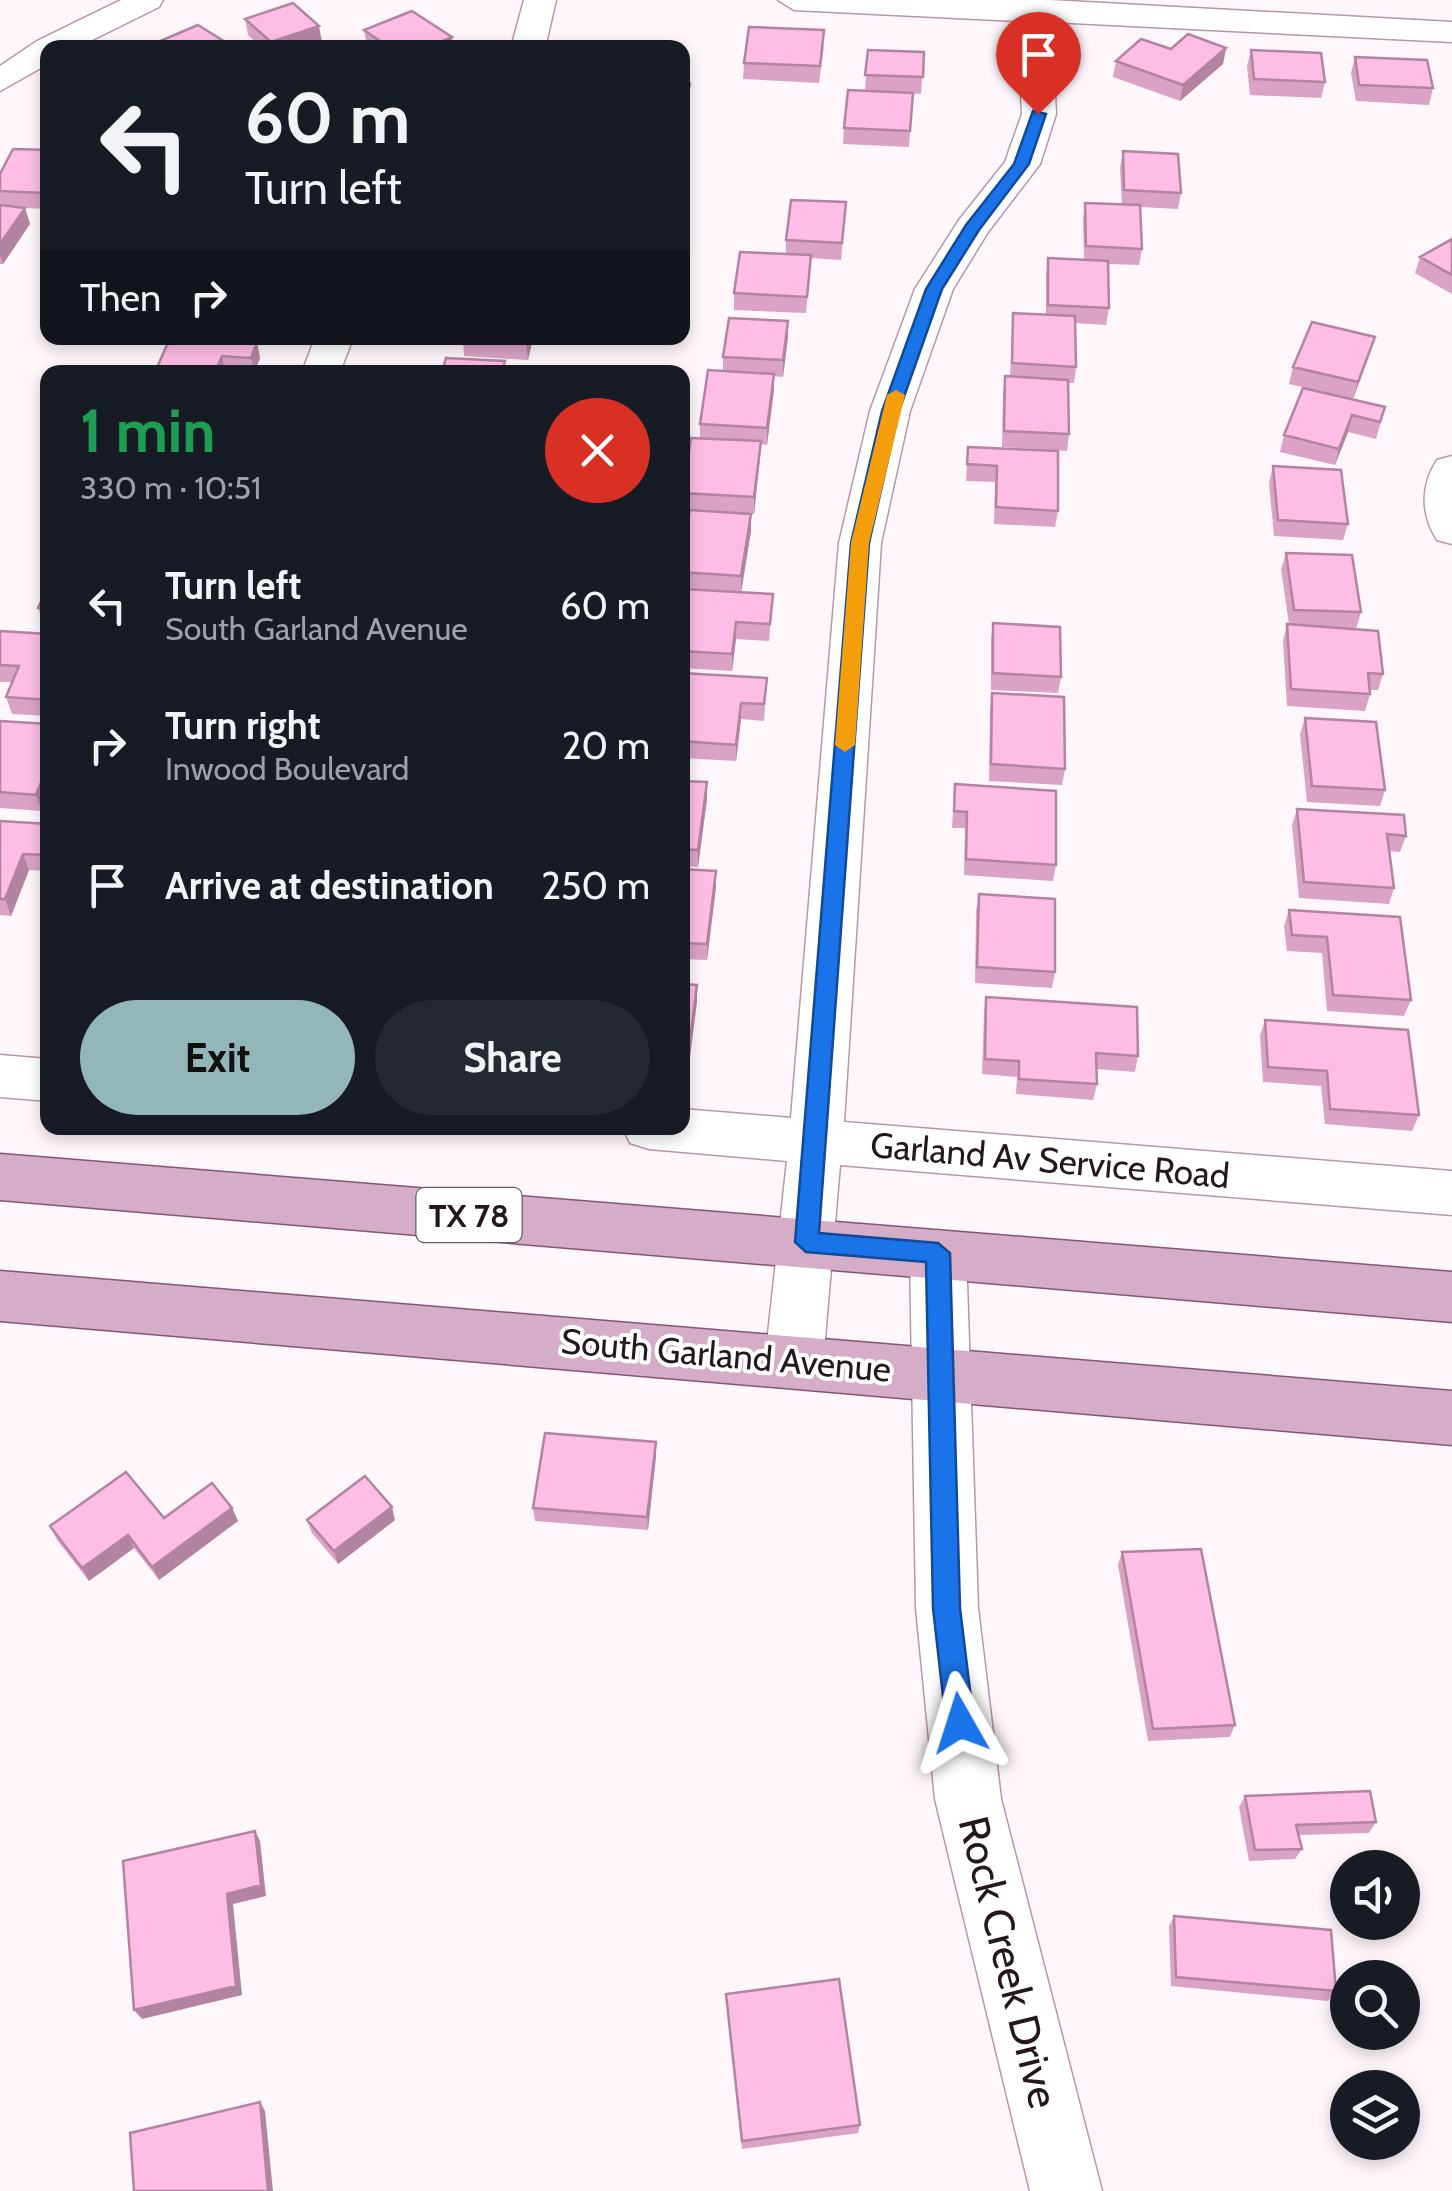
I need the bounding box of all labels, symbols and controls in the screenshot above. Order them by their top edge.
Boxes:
pin [996,12,1081,115]
icon: arrive [1011,27,1066,82]
text: 60 m [245,75,410,161]
icon: left [80,80,210,210]
text: Turn left [245,161,402,215]
icon: right [181,270,236,325]
text: Then [80,274,161,321]
text: 1 min [80,394,215,467]
button: close [545,398,650,503]
text: 330 m · 10:51 [80,468,261,507]
text: Turn left [165,562,301,609]
icon: left [80,578,135,633]
text: 60 m [560,582,650,629]
text: South Garland Avenue [165,609,468,648]
text: Turn right [165,702,321,749]
icon: right [80,718,135,773]
text: 20 m [562,722,650,769]
text: Inwood Boulevard [165,749,409,788]
icon: arrive [80,858,135,913]
text: Arrive at destination [165,862,494,909]
text: 250 m [541,862,650,909]
button: Exit [80,1000,355,1115]
button: Share [375,1000,650,1115]
street label: Garland Av Service Road [869,1123,1231,1197]
road number: TX 78 [416,1188,522,1242]
street label: South Garland Avenue [559,1319,893,1391]
position arrow [908,1671,1012,1775]
street label: Rock Creek Drive [948,1811,1070,2113]
map controls [1330,1850,1420,2160]
button: sound [1330,1850,1420,1940]
button: search [1330,1960,1420,2050]
button: layers [1330,2070,1420,2160]

